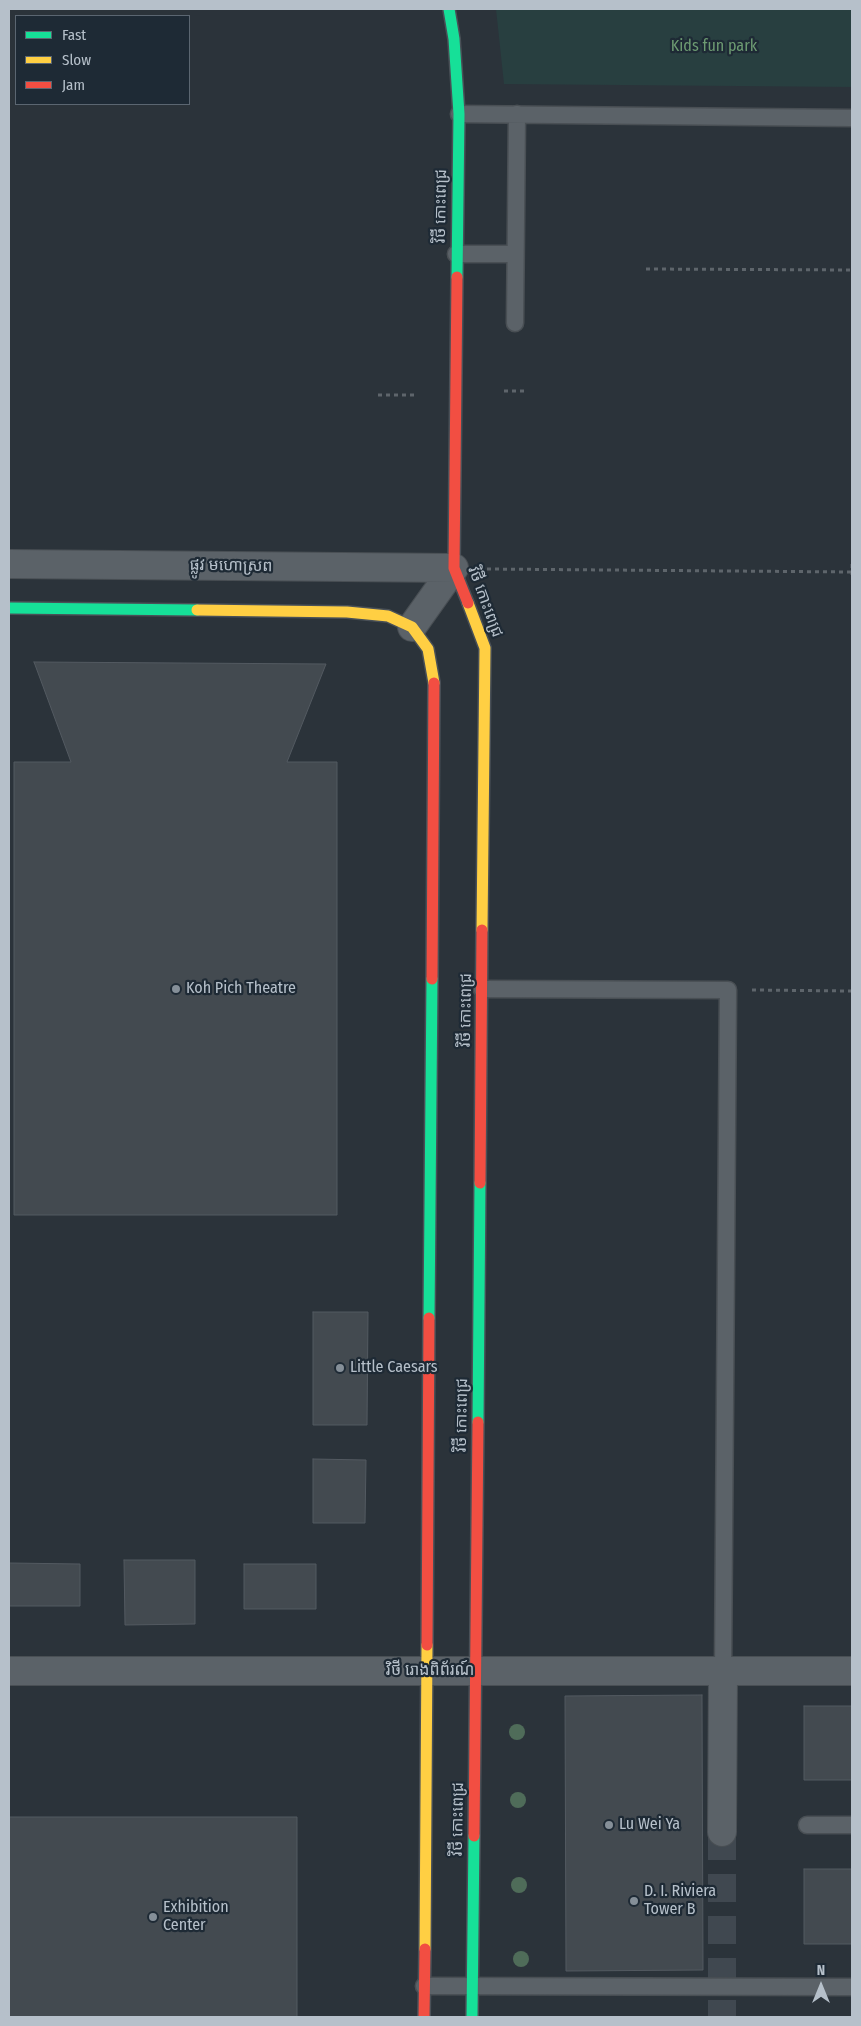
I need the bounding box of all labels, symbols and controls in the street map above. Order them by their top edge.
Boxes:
legend [15,15,190,105]
text: Fast [62,26,86,44]
park label: Kids fun park [671,37,757,57]
text: Slow [62,51,91,69]
text: Jam [62,76,85,94]
street label: វិថី កោះពេជ្រ [431,169,451,243]
street label: ផ្លូវ មហោស្រព [189,556,273,576]
street label: វិថី កោះពេជ្រ [463,564,507,640]
street label: វិថី កោះពេជ្រ [456,973,476,1047]
place label: Koh Pich Theatre [186,979,296,999]
marker: Koh Pich Theatre [170,983,182,995]
place label: Little Caesars [350,1358,438,1378]
marker: Little Caesars [334,1362,346,1374]
street label: វិថី កោះពេជ្រ [452,1378,472,1452]
street label: វិថី រោងពិព័រណ៍ [386,1661,474,1681]
street label: វិថី កោះពេជ្រ [448,1782,468,1856]
place label: Lu Wei Ya [619,1815,680,1835]
marker: Lu Wei Ya [603,1819,615,1831]
place label: D. I. Riviera Tower B [644,1882,716,1920]
marker: D. I. Riviera Tower B [628,1895,640,1907]
place label: Exhibition Center [163,1898,229,1936]
marker: Exhibition Center [147,1911,159,1923]
north arrow [796,1961,846,2011]
text: N [817,1962,825,1979]

